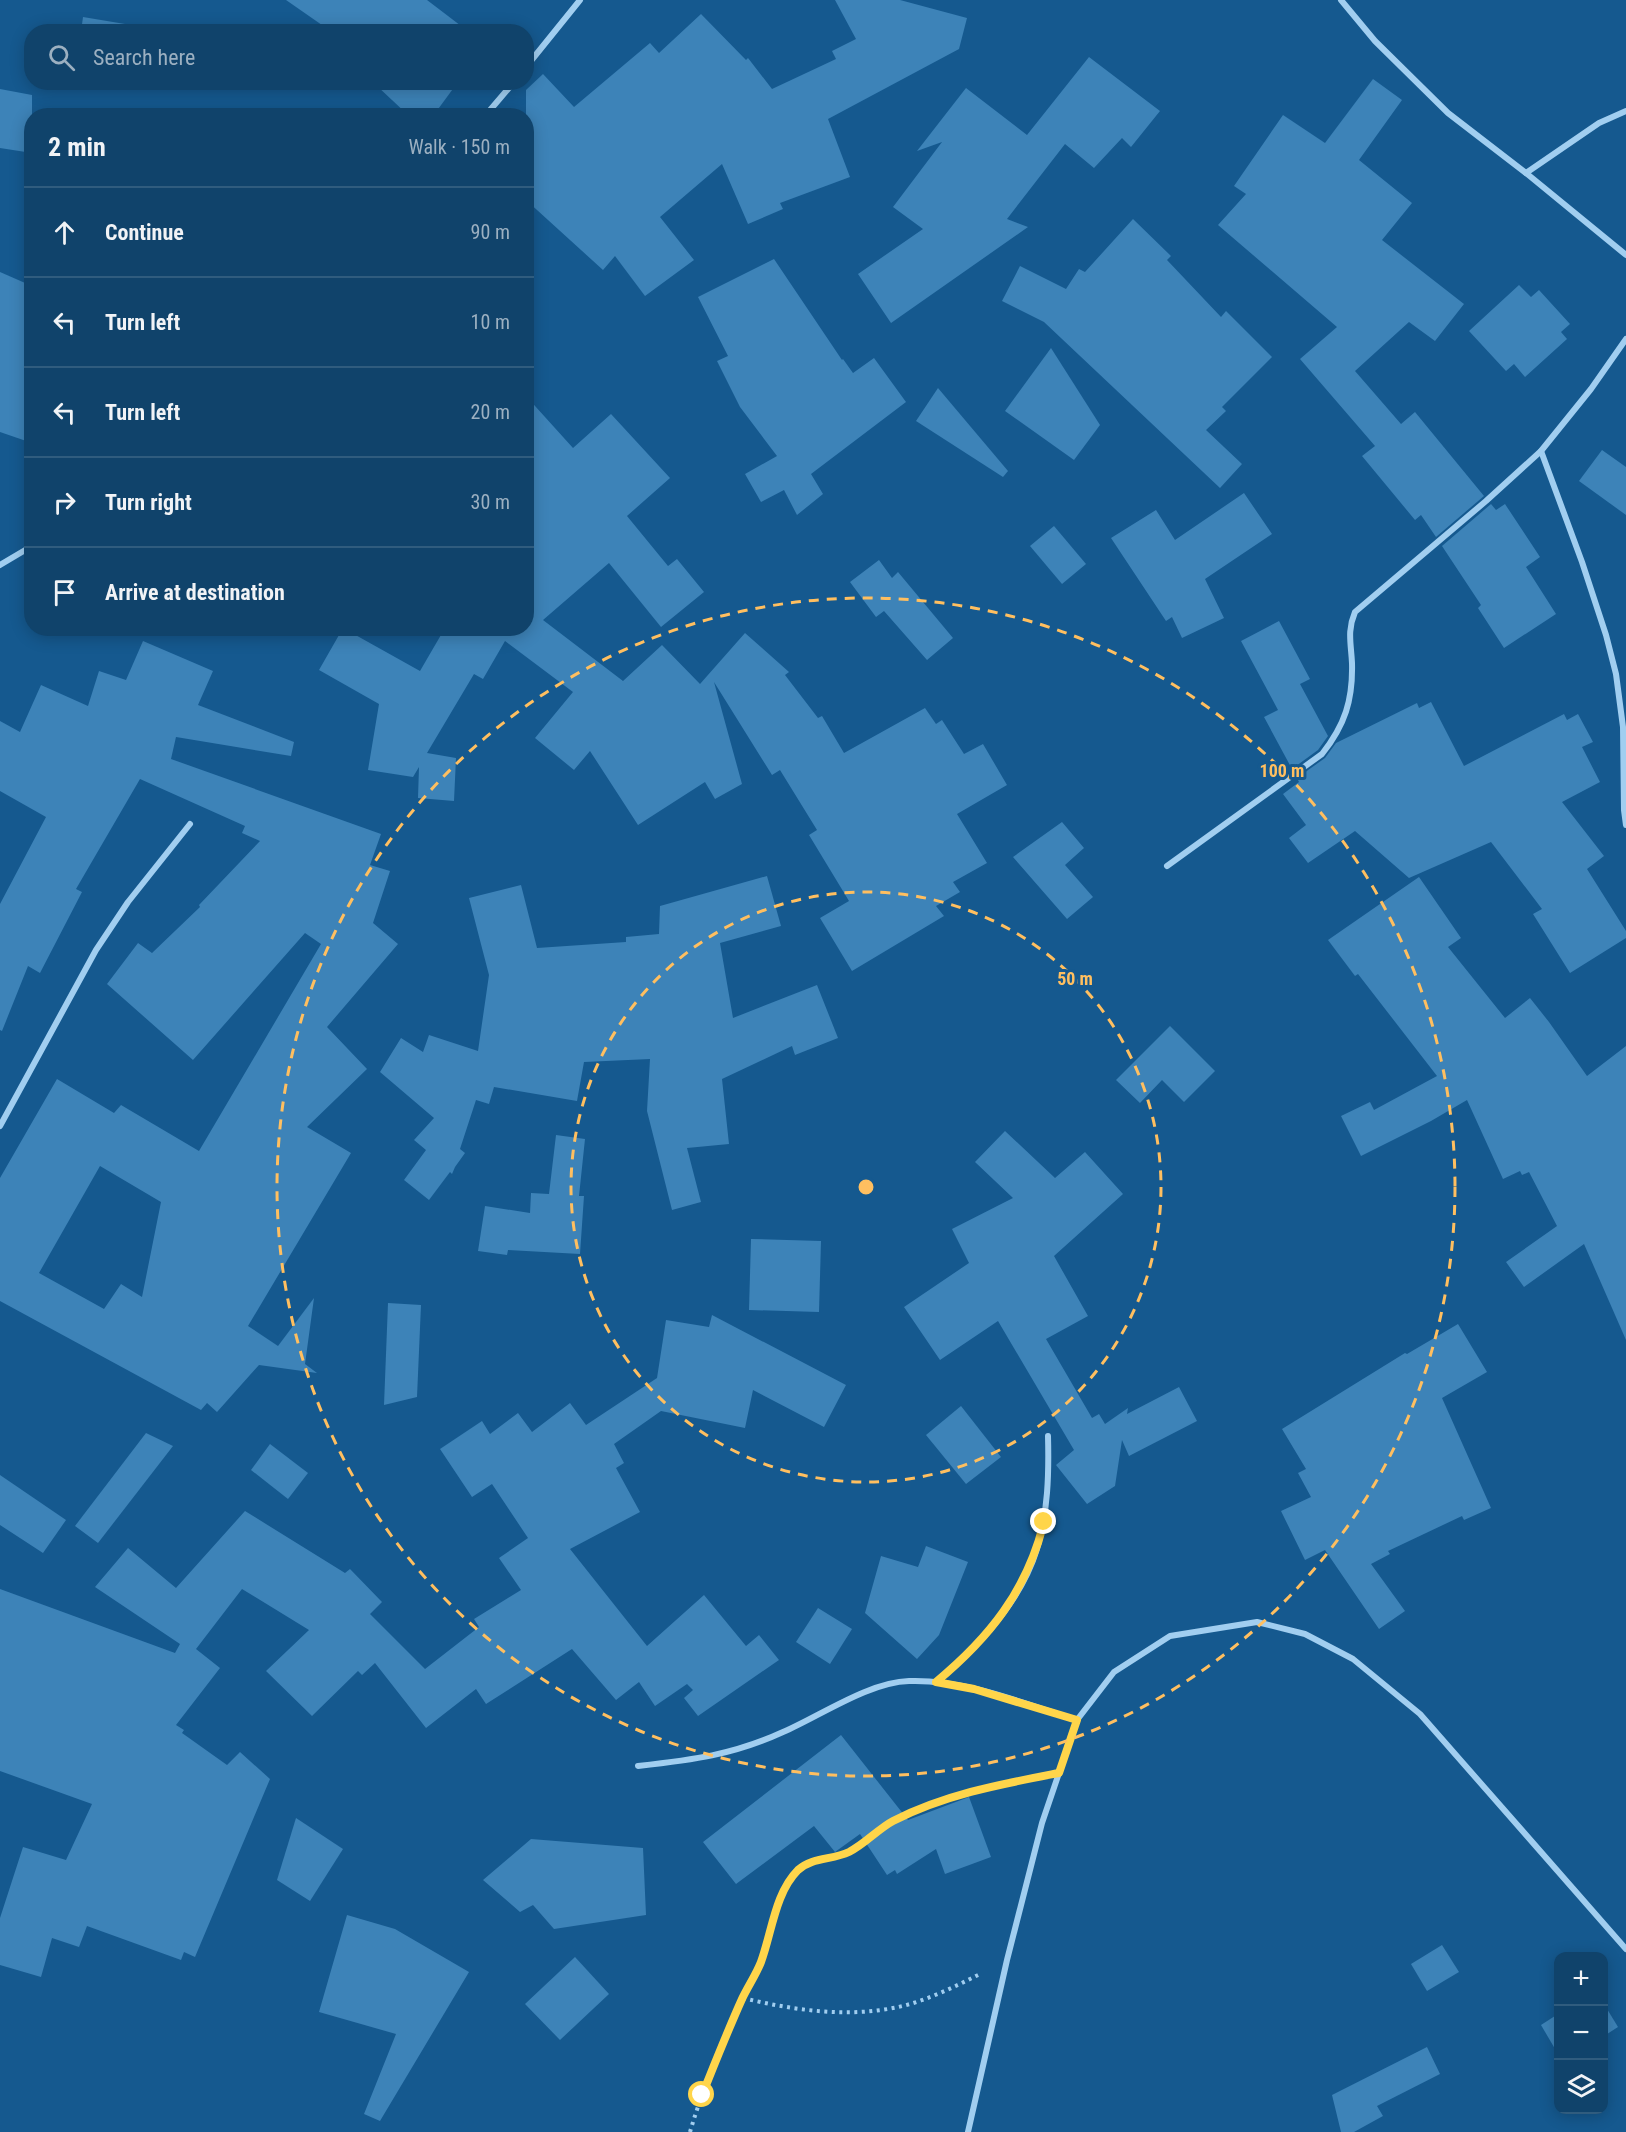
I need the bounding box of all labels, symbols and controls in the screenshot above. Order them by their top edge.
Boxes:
search box [24,24,534,90]
icon: search [45,41,78,74]
text: Search here [93,45,195,70]
text: 2 min [48,132,106,162]
text: Walk · 150 m [409,135,510,159]
icon: ahead [48,216,81,249]
text: Continue [105,220,184,245]
text: 90 m [471,220,510,244]
icon: left [48,306,81,339]
text: Turn left [105,310,180,335]
text: 10 m [471,310,510,334]
icon: left [48,396,81,429]
text: Turn left [105,400,180,425]
text: 20 m [471,400,510,424]
icon: right [48,486,81,519]
text: Turn right [105,490,192,515]
text: 30 m [471,490,510,514]
icon: arrive [48,576,81,609]
text: Arrive at destination [105,580,285,605]
text: 100 m [1260,760,1304,781]
text: 50 m [1057,968,1093,989]
centre of rings [856,1177,876,1197]
route end [1030,1508,1056,1534]
map controls [1554,1952,1608,2114]
button: + [1554,1952,1608,2006]
button: − [1554,2006,1608,2060]
button: layers [1554,2060,1608,2114]
route start [688,2081,714,2107]

